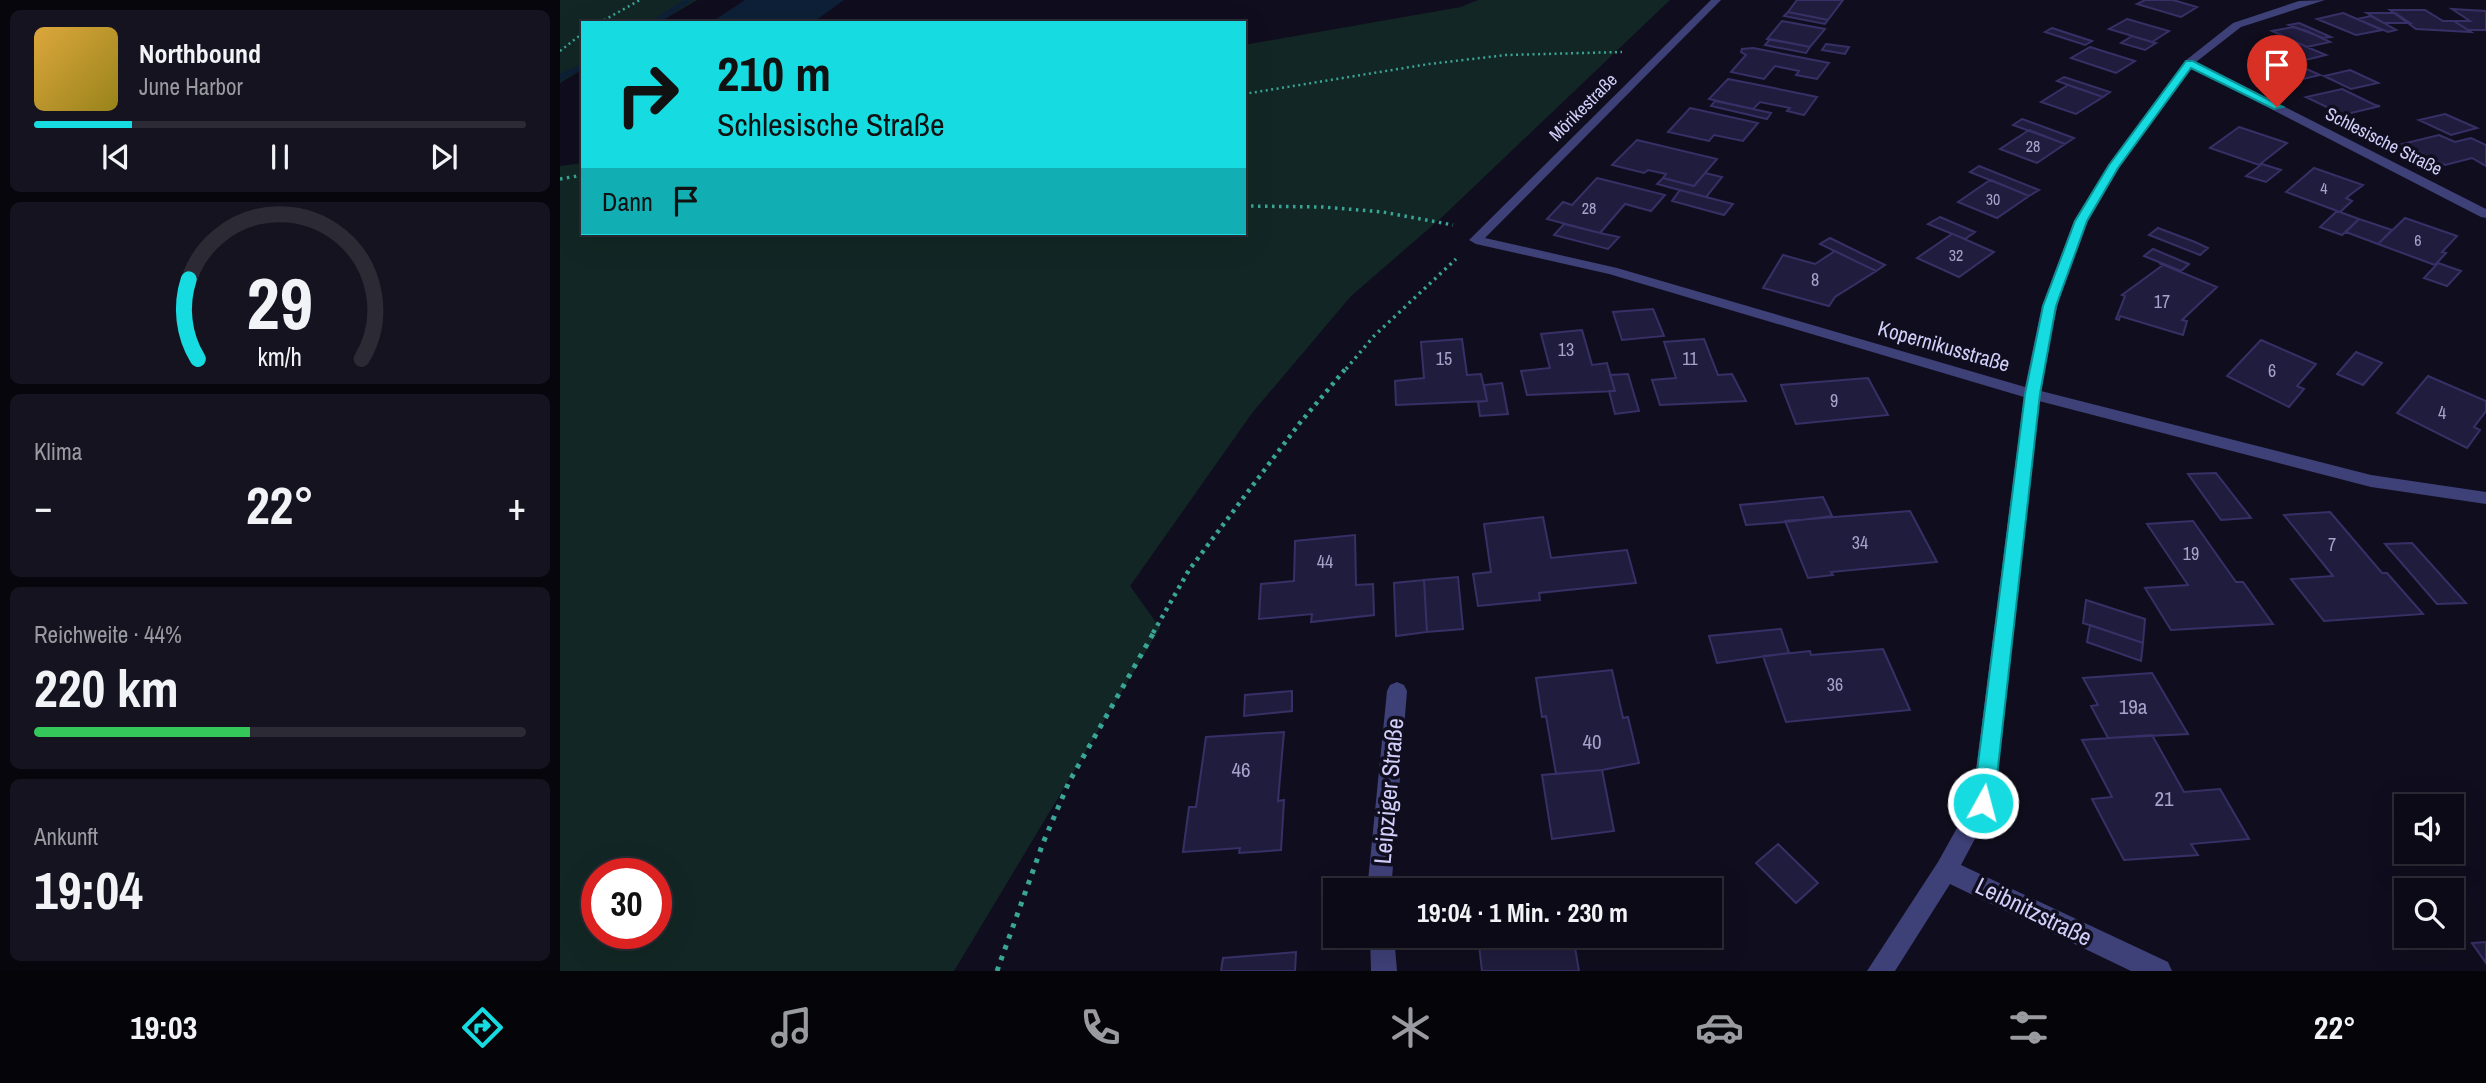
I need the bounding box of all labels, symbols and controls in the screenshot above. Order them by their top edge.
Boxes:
pin [2247,35,2307,107]
text: Northbound [139,36,261,71]
text: 210 m [717,40,831,106]
icon: arrive [2258,46,2296,84]
icon: right [602,49,693,140]
street label: Mörikestraße [1543,67,1623,147]
text: June Harbor [139,71,243,102]
street label: Schlesische Straße [2321,101,2447,181]
text: Schlesische Straße [717,103,945,146]
house number: 28 [2026,135,2040,157]
icon: previous [97,138,135,176]
icon: pause [261,138,299,176]
icon: next [425,138,463,176]
house number: 4 [2320,177,2328,199]
icon: arrive [667,182,705,220]
text: Dann [602,184,653,219]
house number: 30 [1986,188,2000,210]
house number: 28 [1582,197,1596,219]
house number: 6 [2414,229,2422,251]
house number: 32 [1949,244,1963,266]
text: 29 [247,255,313,353]
house number: 8 [1811,267,1819,292]
house number: 17 [2154,289,2170,314]
street label: Kopernikusstraße [1875,313,2013,379]
house number: 13 [1558,337,1574,362]
text: km/h [258,340,302,374]
house number: 15 [1436,346,1452,371]
house number: 11 [1682,346,1698,371]
house number: 6 [2268,358,2276,383]
house number: 9 [1830,388,1838,413]
house number: 4 [2438,400,2446,425]
text: Klima [34,436,82,467]
text: 22° [246,470,314,540]
text: − [34,481,52,532]
text: + [508,481,526,532]
house number: 34 [1852,530,1868,555]
house number: 7 [2328,532,2336,557]
house number: 19 [2183,541,2199,566]
house number: 44 [1317,549,1333,574]
text: Reichweite · 44% [34,619,182,650]
text: 220 km [34,653,179,723]
house number: 36 [1827,672,1843,697]
house number: 19a [2119,692,2148,721]
street label: Leipziger Straße [1366,717,1410,865]
house number: 40 [1582,727,1602,756]
house number: 46 [1231,755,1251,784]
position arrow [1946,766,2020,840]
house number: 21 [2154,784,2174,813]
map controls [2394,794,2464,948]
button: sound [2394,794,2464,864]
text: Ankunft [34,821,98,852]
text: 19:04 [34,855,143,925]
speed limit sign: 30 [581,858,672,949]
street label: Leibnitzstraße [1970,869,2098,953]
button: search [2394,878,2464,948]
text: 19:04 · 1 Min. · 230 m [1417,895,1628,930]
icon: directions [458,1003,507,1052]
icon: music [767,1003,816,1052]
icon: phone [1076,1003,1125,1052]
icon: climate [1386,1003,1435,1052]
icon: car [1695,1003,1744,1052]
icon: filters [2004,1003,2053,1052]
text: 19:03 [130,1006,197,1049]
text: 22° [2314,1006,2356,1049]

